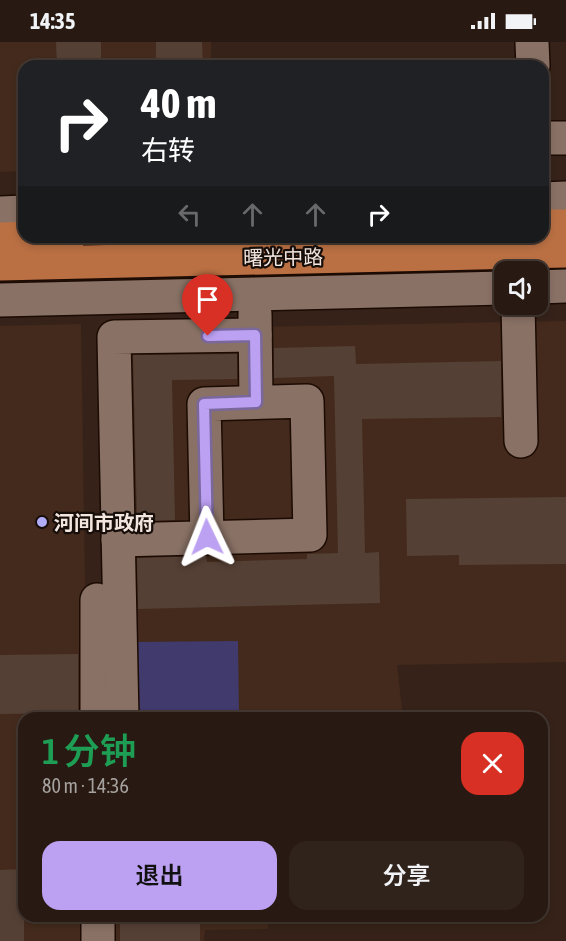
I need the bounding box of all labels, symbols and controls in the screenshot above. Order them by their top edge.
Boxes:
text: 14:35 [30,8,75,34]
text: 40 m [141,79,216,127]
icon: right [42,84,120,162]
text: 右转 [141,135,195,166]
icon: left [173,198,206,231]
icon: ahead [236,198,269,231]
icon: ahead [299,198,332,231]
icon: right [362,198,395,231]
street label: 曙光中路 [243,245,323,269]
map controls [494,261,548,315]
button: sound [494,261,548,315]
pin [182,274,233,336]
icon: arrive [191,283,224,316]
position arrow [175,505,239,569]
place label: 河间市政府 [54,511,154,534]
marker: 河间市政府 [35,515,49,529]
text: 1 分钟 [42,730,136,772]
button: close [461,732,524,795]
text: 80 m · 14:36 [42,774,129,797]
button: 退出 [42,841,277,910]
button: 分享 [289,841,524,910]

